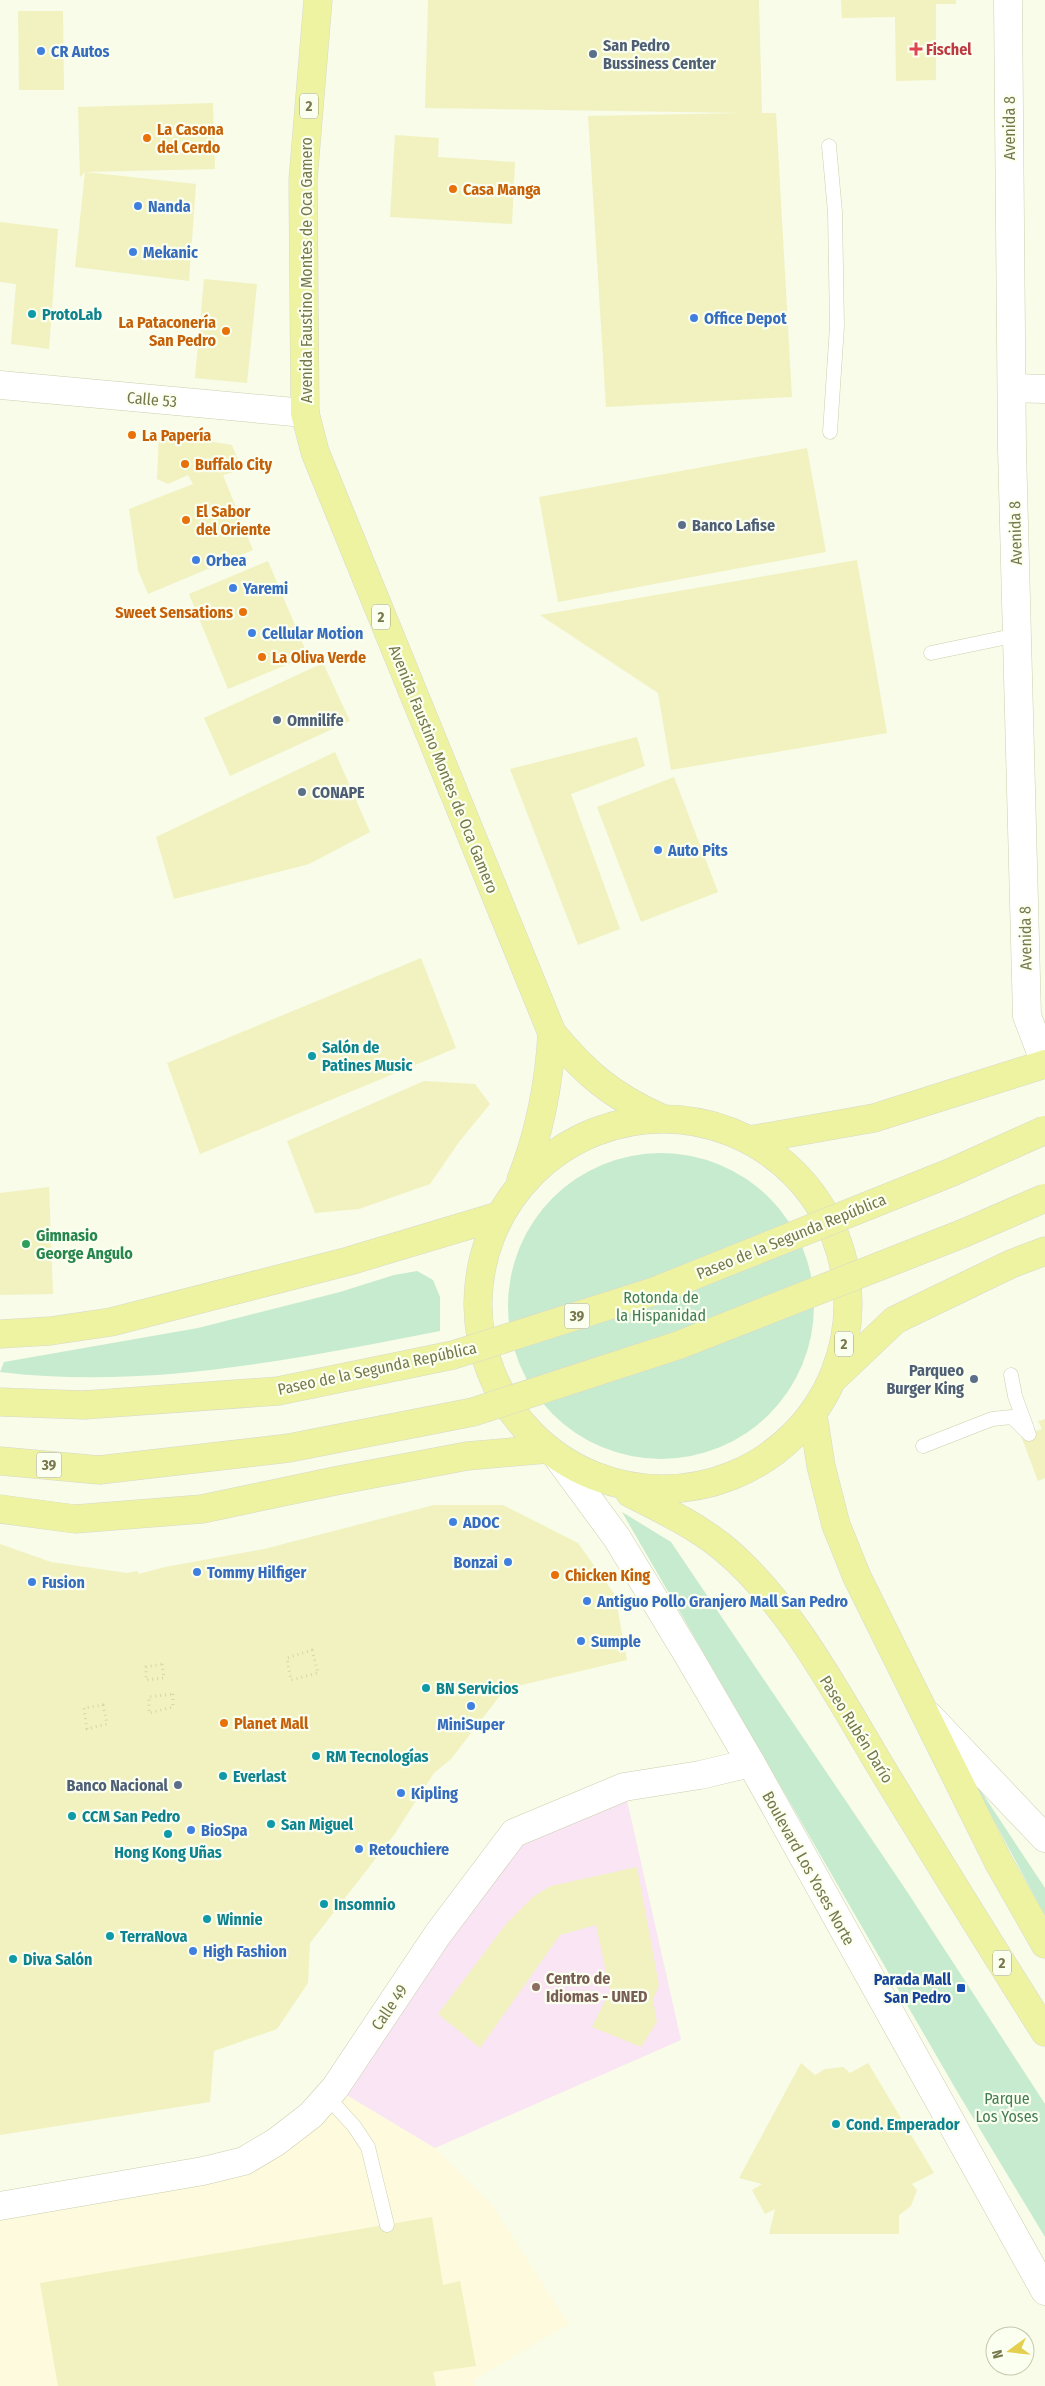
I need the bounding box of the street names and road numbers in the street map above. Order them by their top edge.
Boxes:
road number: 2 [300,94,318,118]
street label: Avenida 8 [1000,96,1019,160]
street label: Avenida Faustino Montes de Oca Gamero [297,137,316,403]
street label: Calle 53 [126,388,178,411]
street label: Avenida 8 [1005,501,1026,565]
road number: 2 [372,604,390,630]
street label: Avenida Faustino Montes de Oca Gamero [385,642,502,896]
street label: Avenida 8 [1015,906,1036,970]
street label: Paseo de la Segunda República [694,1190,889,1283]
road number: 39 [564,1304,590,1328]
road number: 2 [835,1332,853,1356]
street label: Paseo de la Segunda República [276,1338,478,1399]
road number: 39 [36,1452,62,1478]
street label: Paseo Rubén Darío [816,1672,897,1786]
street label: Boulevard Los Yoses Norte [758,1788,859,1949]
road number: 2 [993,1950,1011,1976]
street label: Calle 49 [367,1981,412,2034]

